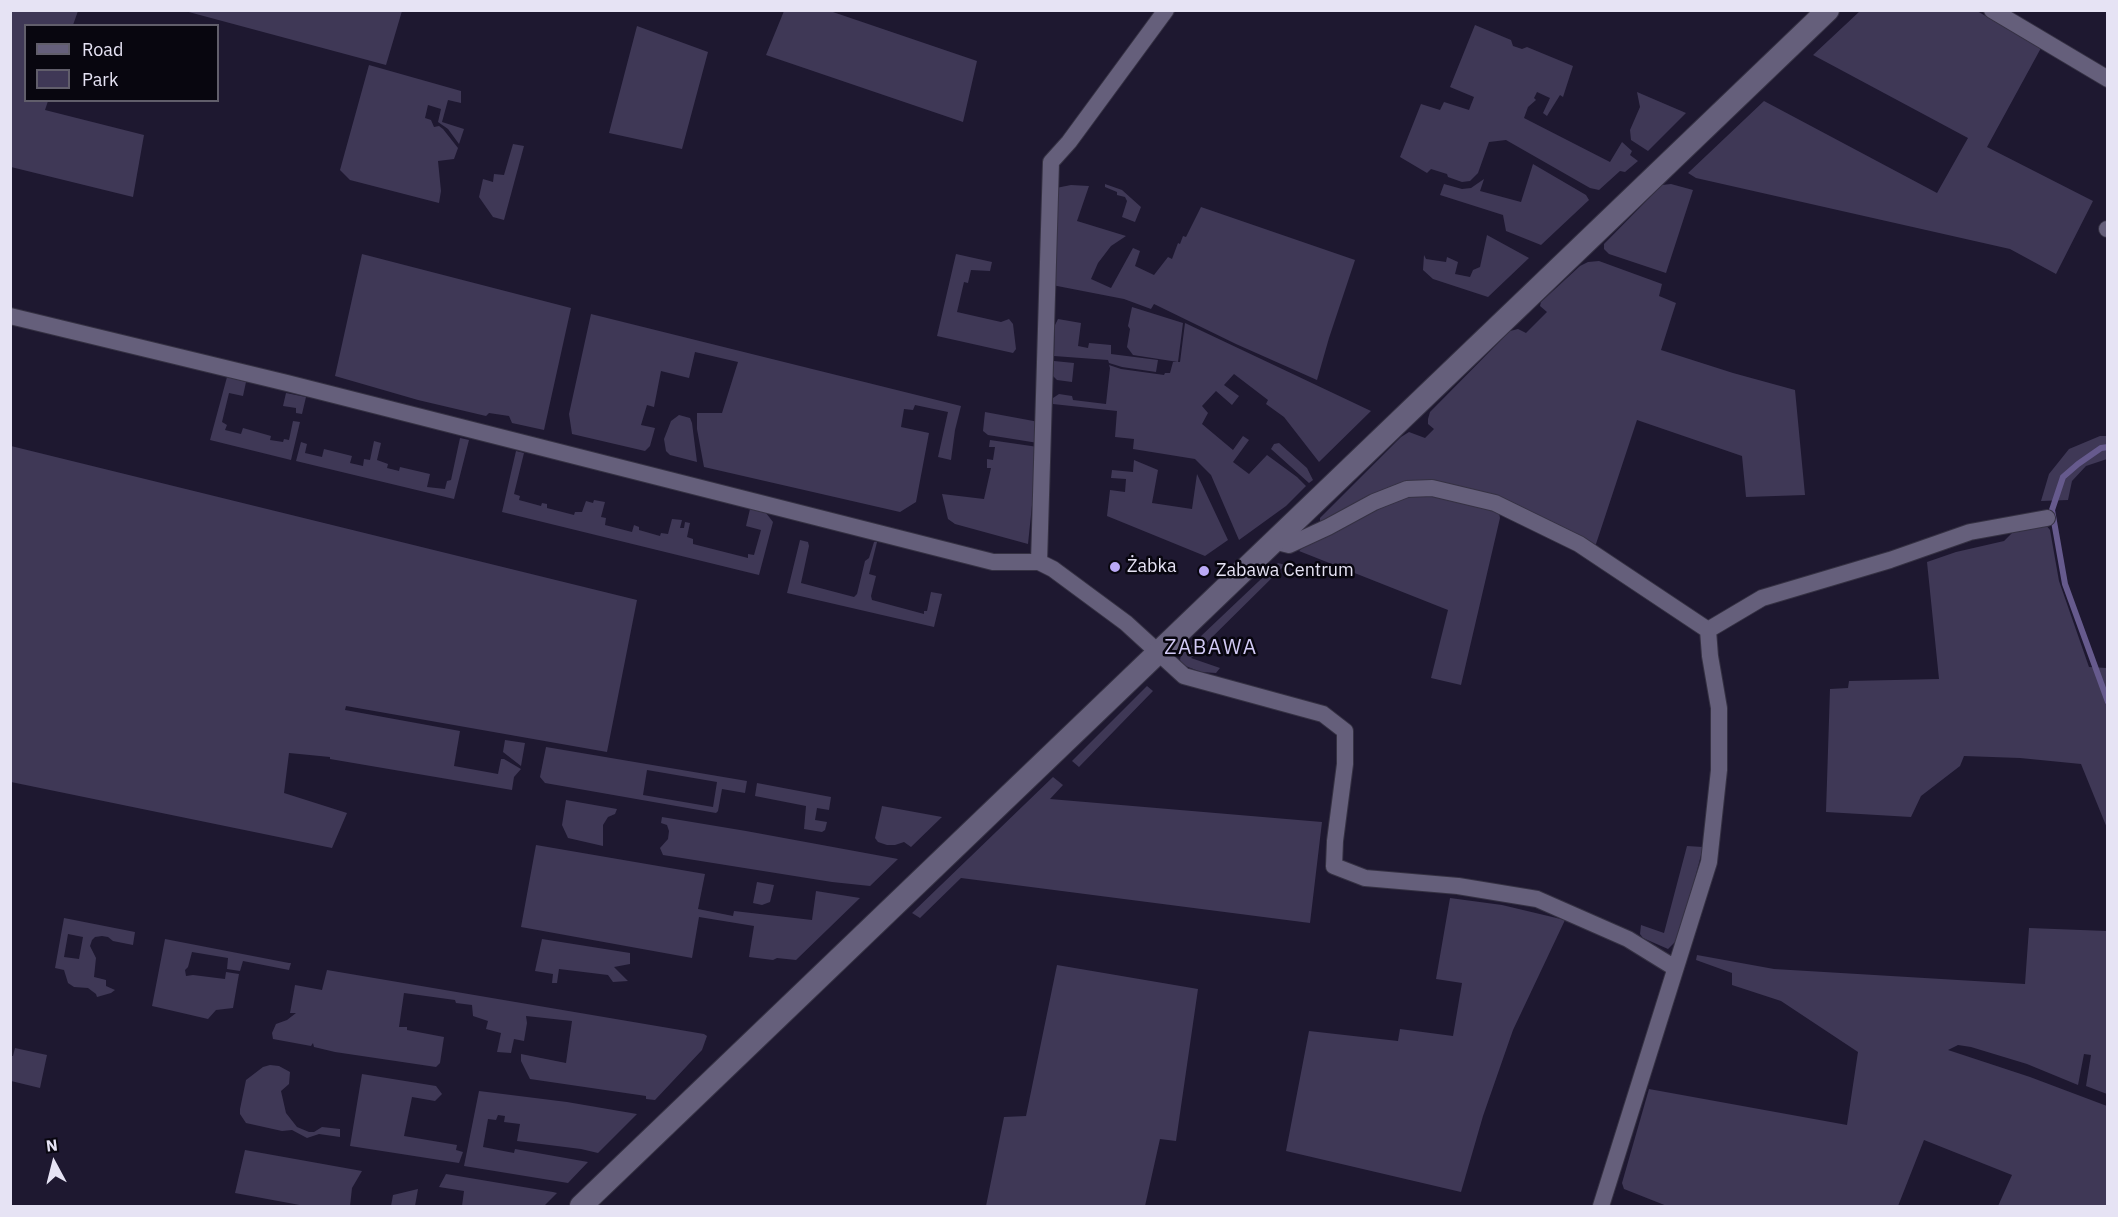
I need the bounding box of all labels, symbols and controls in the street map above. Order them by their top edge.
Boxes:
legend [24,24,219,102]
text: Road [82,38,123,61]
text: Park [82,68,118,91]
place label: Żabka [1127,556,1176,578]
marker: Żabka [1108,560,1122,574]
place label: Zabawa Centrum [1216,560,1354,582]
marker: Zabawa Centrum [1197,564,1211,578]
district label: ZABAWA [1164,635,1258,661]
north arrow [24,1133,84,1193]
text: N [45,1135,59,1156]

